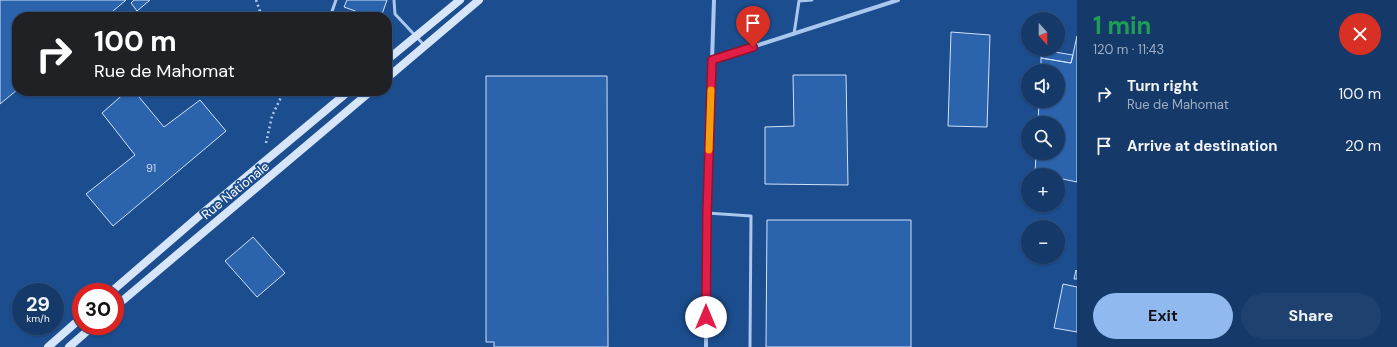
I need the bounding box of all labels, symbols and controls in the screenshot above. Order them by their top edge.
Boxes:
pin [736,6,770,47]
text: 1 min [1093,10,1151,41]
icon: arrive [742,12,764,34]
north arrow [1021,12,1065,56]
map controls [1021,12,1065,264]
button: close [1339,13,1381,55]
text: 100 m [94,23,177,60]
icon: right [28,28,80,80]
text: 120 m · 11:43 [1093,41,1164,58]
text: Rue de Mahomat [94,59,235,83]
button: sound [1021,64,1065,108]
text: Turn right [1127,76,1198,96]
icon: right [1093,83,1115,105]
text: 100 m [1338,84,1381,104]
text: Rue de Mahomat [1127,96,1229,113]
button: search [1021,116,1065,160]
icon: arrive [1093,135,1115,157]
text: Arrive at destination [1127,136,1278,156]
text: 20 m [1345,136,1381,156]
street label: Rue Nationale [198,158,273,223]
house number: 91 [146,161,156,175]
button: + [1021,168,1065,212]
button: − [1021,220,1065,264]
speed limit sign: 30 [72,283,124,335]
text: 29 [26,291,50,317]
button: Exit [1093,293,1233,339]
button: Share [1241,293,1381,339]
position arrow [685,296,727,338]
text: km/h [26,312,50,325]

